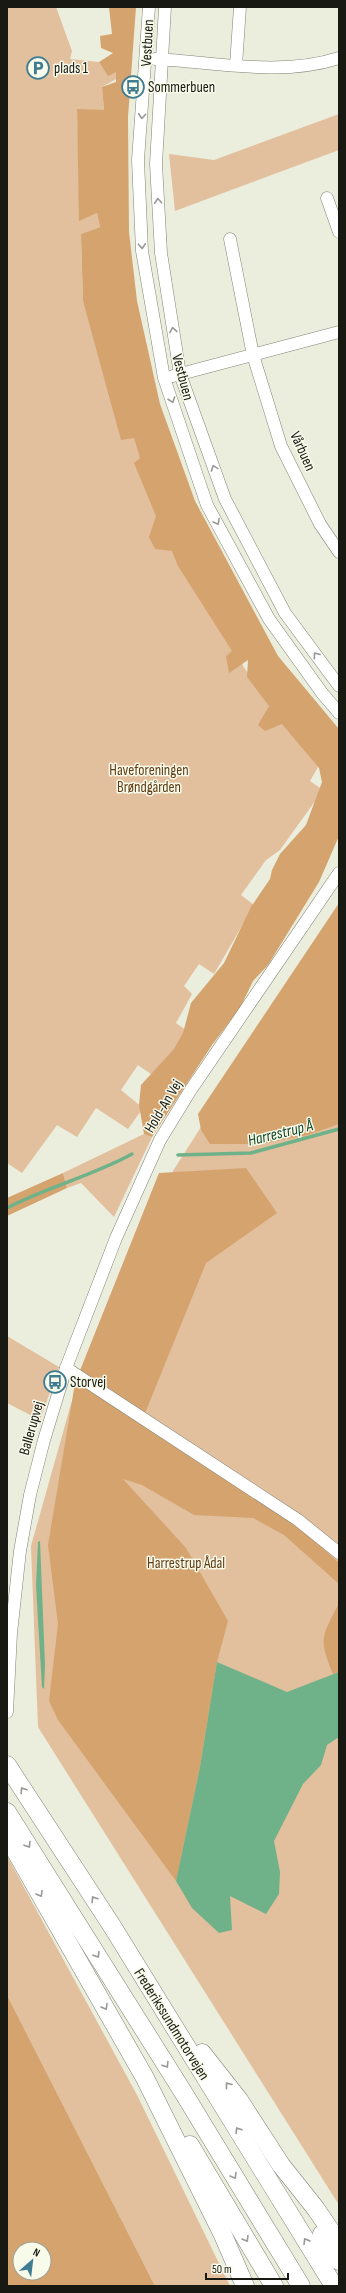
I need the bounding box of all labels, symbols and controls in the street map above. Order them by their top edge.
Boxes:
street label: Vestbuen [137,19,158,67]
parking icon: plads 1 [25,55,51,81]
place label: plads 1 [54,59,89,78]
bus stop icon: Sommerbuen [120,74,146,100]
place label: Sommerbuen [148,78,215,97]
one-way arrow [137,113,146,119]
one-way arrow [154,198,163,204]
one-way arrow [138,243,146,249]
one-way arrow [170,327,178,333]
street label: Vestbuen [167,352,198,402]
one-way arrow [167,397,175,404]
street label: Vårbuen [285,428,320,474]
one-way arrow [210,464,219,471]
one-way arrow [212,518,219,525]
one-way arrow [314,652,321,659]
park label: Haveforeningen Brøndgården [109,761,189,797]
street label: Hold-An Vej [140,1076,187,1136]
water label: Harrestrup Å [246,1116,315,1151]
bus stop icon: Storvej [42,1369,68,1395]
place label: Storvej [70,1373,106,1392]
street label: Ballerupvej [15,1399,48,1457]
park label: Harrestrup Ådal [147,1554,225,1573]
one-way arrow [21,1787,28,1794]
one-way arrow [23,1841,31,1848]
one-way arrow [36,1890,43,1897]
one-way arrow [91,1896,99,1903]
one-way arrow [93,1951,100,1958]
street label: Frederikssundmotorvejen [130,1965,214,2084]
one-way arrow [100,2002,107,2010]
one-way arrow [162,2061,169,2068]
one-way arrow [225,2083,232,2090]
one-way arrow [235,2127,243,2134]
one-way arrow [230,2172,237,2179]
one-way arrow [241,2235,249,2242]
one-way arrow [304,2238,311,2245]
north arrow [12,2241,52,2281]
text: N [31,2245,42,2260]
scale bar [206,2255,288,2281]
text: 50 m [212,2262,232,2277]

